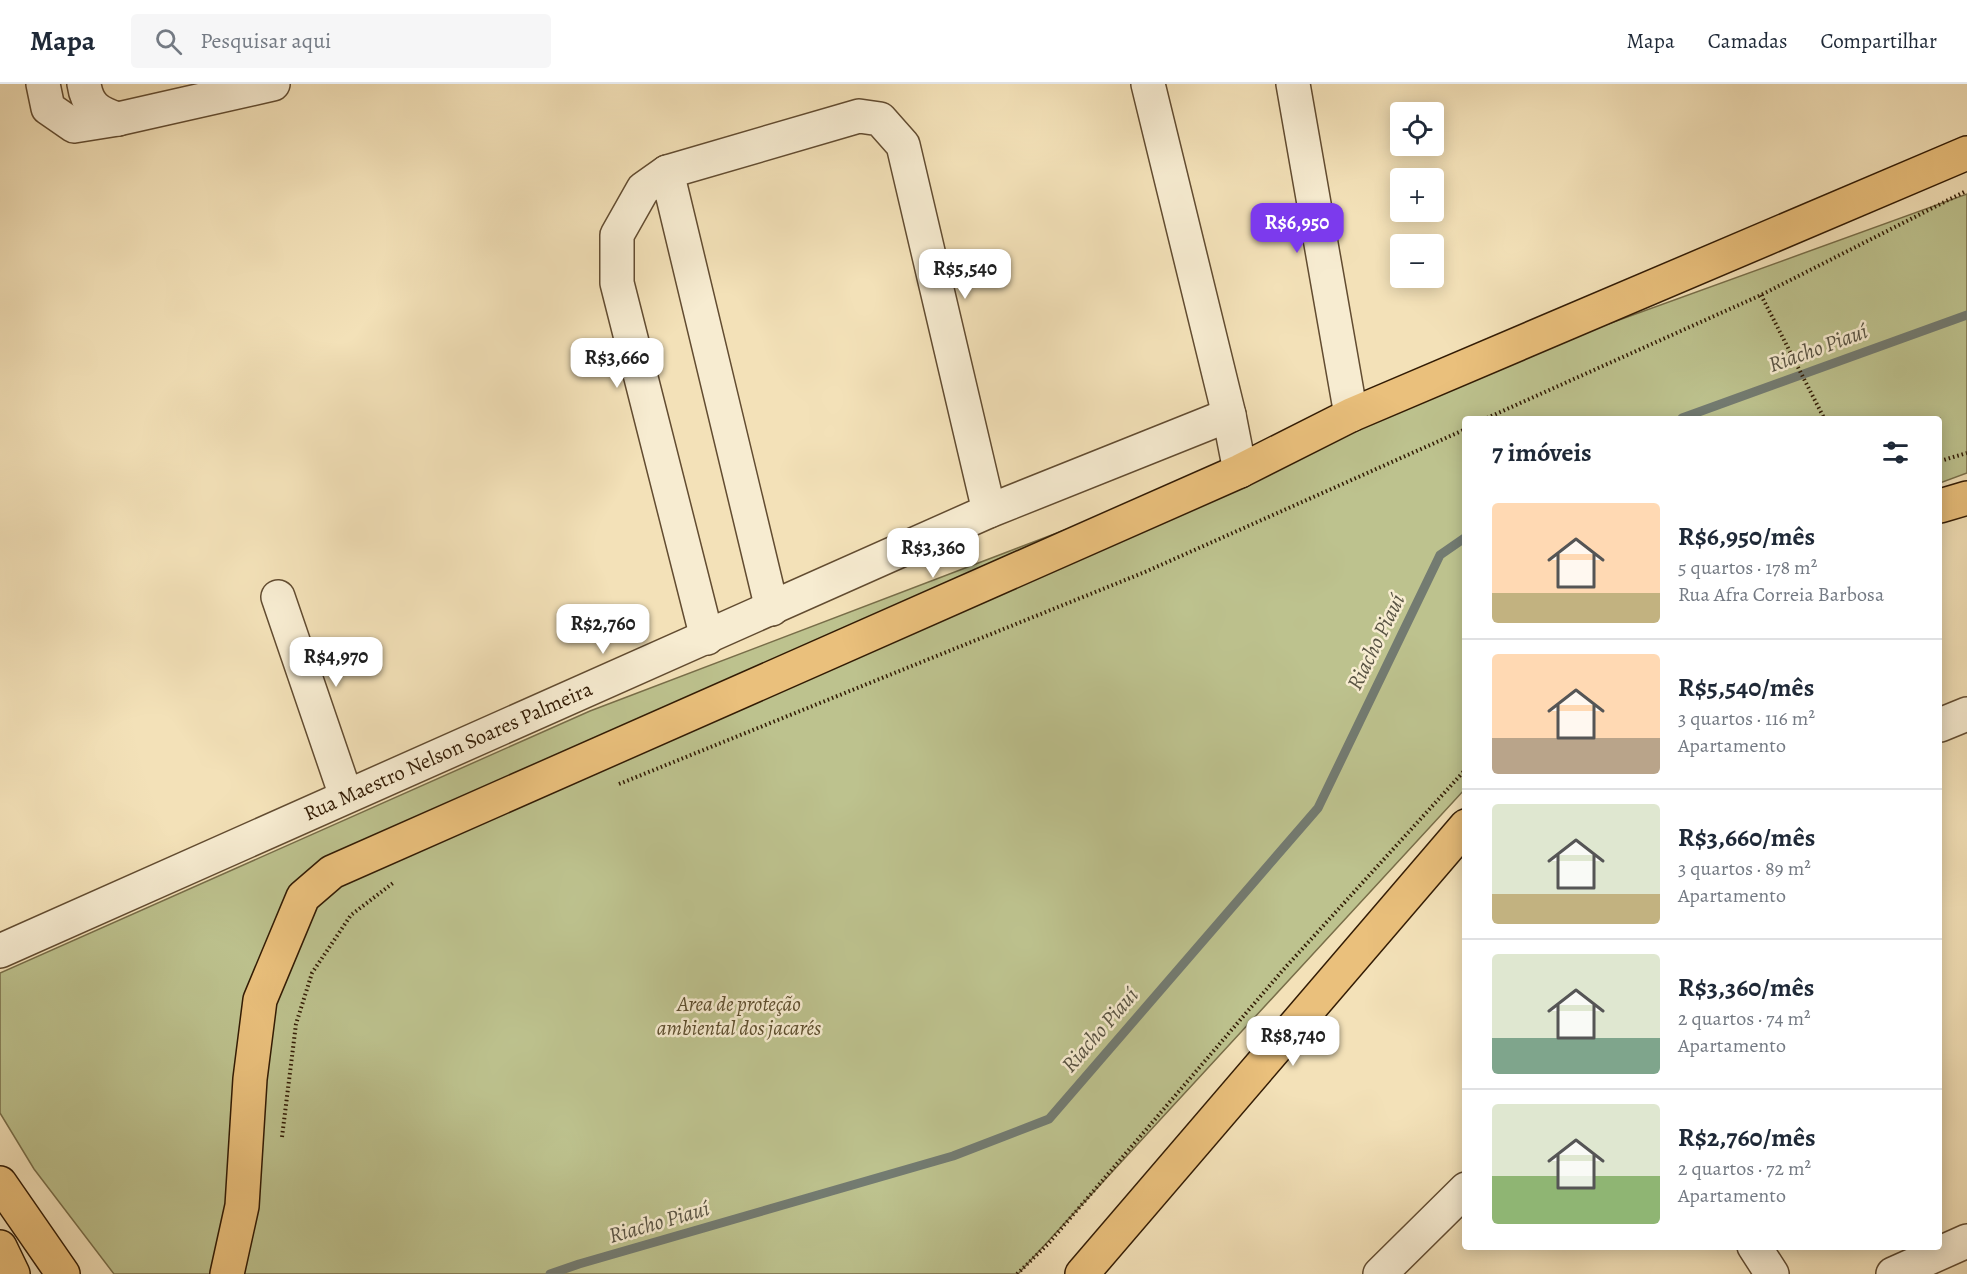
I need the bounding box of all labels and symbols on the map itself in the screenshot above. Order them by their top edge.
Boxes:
pin: R$6,950 [1242,203,1352,254]
pin: R$5,540 [910,249,1020,300]
water label: Riacho Piauí [1764,316,1872,380]
pin: R$3,660 [562,338,672,389]
pin: R$3,360 [878,528,988,579]
water label: Riacho Piauí [1340,589,1412,695]
pin: R$2,760 [548,604,658,655]
pin: R$4,970 [281,637,391,688]
street label: Rua Maestro Nelson Soares Palmeira [299,674,597,827]
water label: Riacho Piauí [1055,981,1145,1079]
park label: Area de proteção ambiental dos jacarés [657,990,821,1042]
pin: R$8,740 [1238,1016,1348,1067]
water label: Riacho Piauí [605,1193,713,1251]

